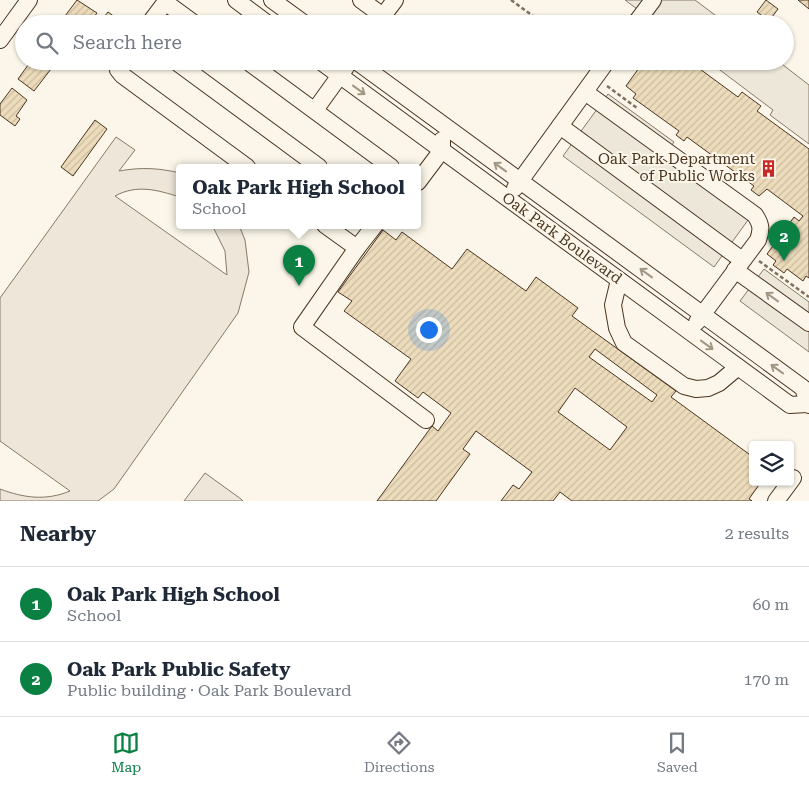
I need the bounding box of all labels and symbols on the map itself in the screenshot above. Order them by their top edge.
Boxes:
one-way arrow [352,85,366,95]
place label: Oak Park Department of Public Works [598,150,755,185]
building icon: Oak Park Department of Public Works [759,158,779,178]
one-way arrow [494,162,508,172]
street label: Oak Park Boulevard [499,188,626,288]
pin: 2 [768,220,800,261]
pin: 1 [283,245,315,286]
one-way arrow [639,268,653,278]
one-way arrow [766,291,779,302]
your location [416,317,442,343]
one-way arrow [700,340,714,350]
one-way arrow [770,364,784,374]

